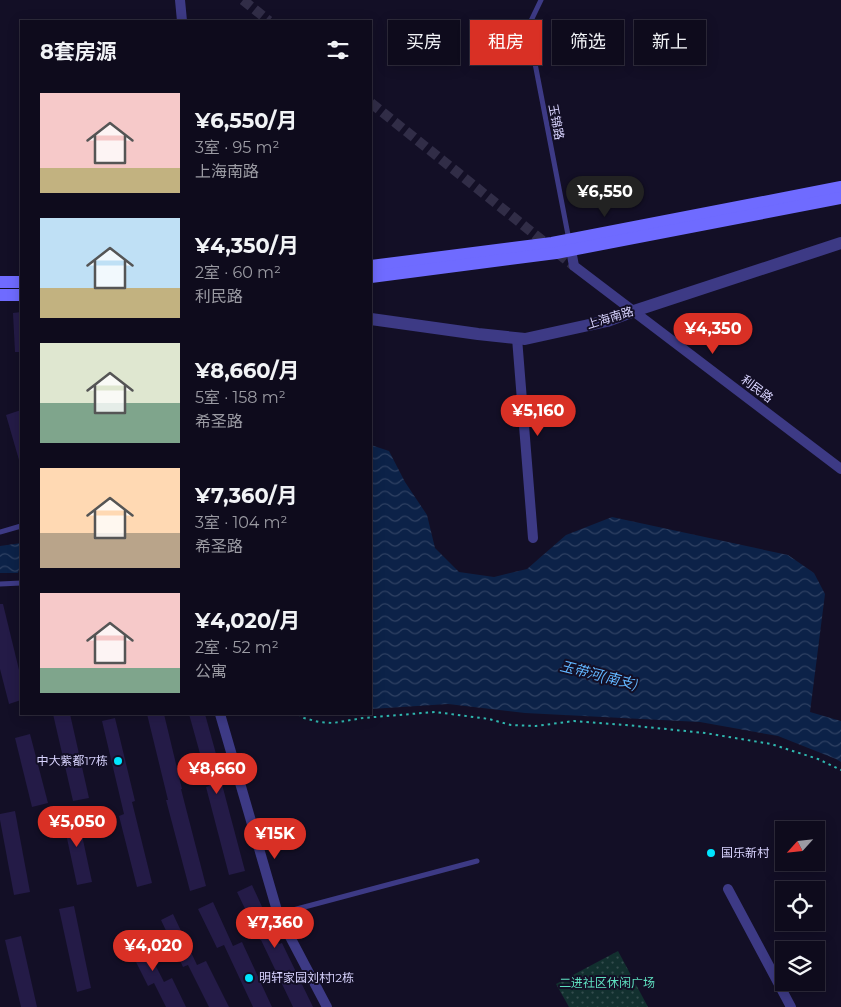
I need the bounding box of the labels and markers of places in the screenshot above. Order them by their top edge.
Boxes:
pin: ¥6,550 [564,176,646,218]
pin: ¥4,350 [672,312,754,355]
pin: ¥5,160 [497,394,579,437]
pin: ¥8,660 [176,752,258,795]
place label: 中大紫都17栋 [37,753,108,768]
marker: 中大紫都17栋 [112,755,124,767]
pin: ¥5,050 [36,806,118,848]
pin: ¥15K [245,818,305,860]
place label: 国乐新村 [721,845,770,860]
marker: 国乐新村 [705,847,717,859]
pin: ¥7,360 [234,906,316,949]
pin: ¥4,020 [112,930,194,972]
place label: 明轩家园刘村12栋 [259,970,354,985]
marker: 明轩家园刘村12栋 [243,972,255,984]

